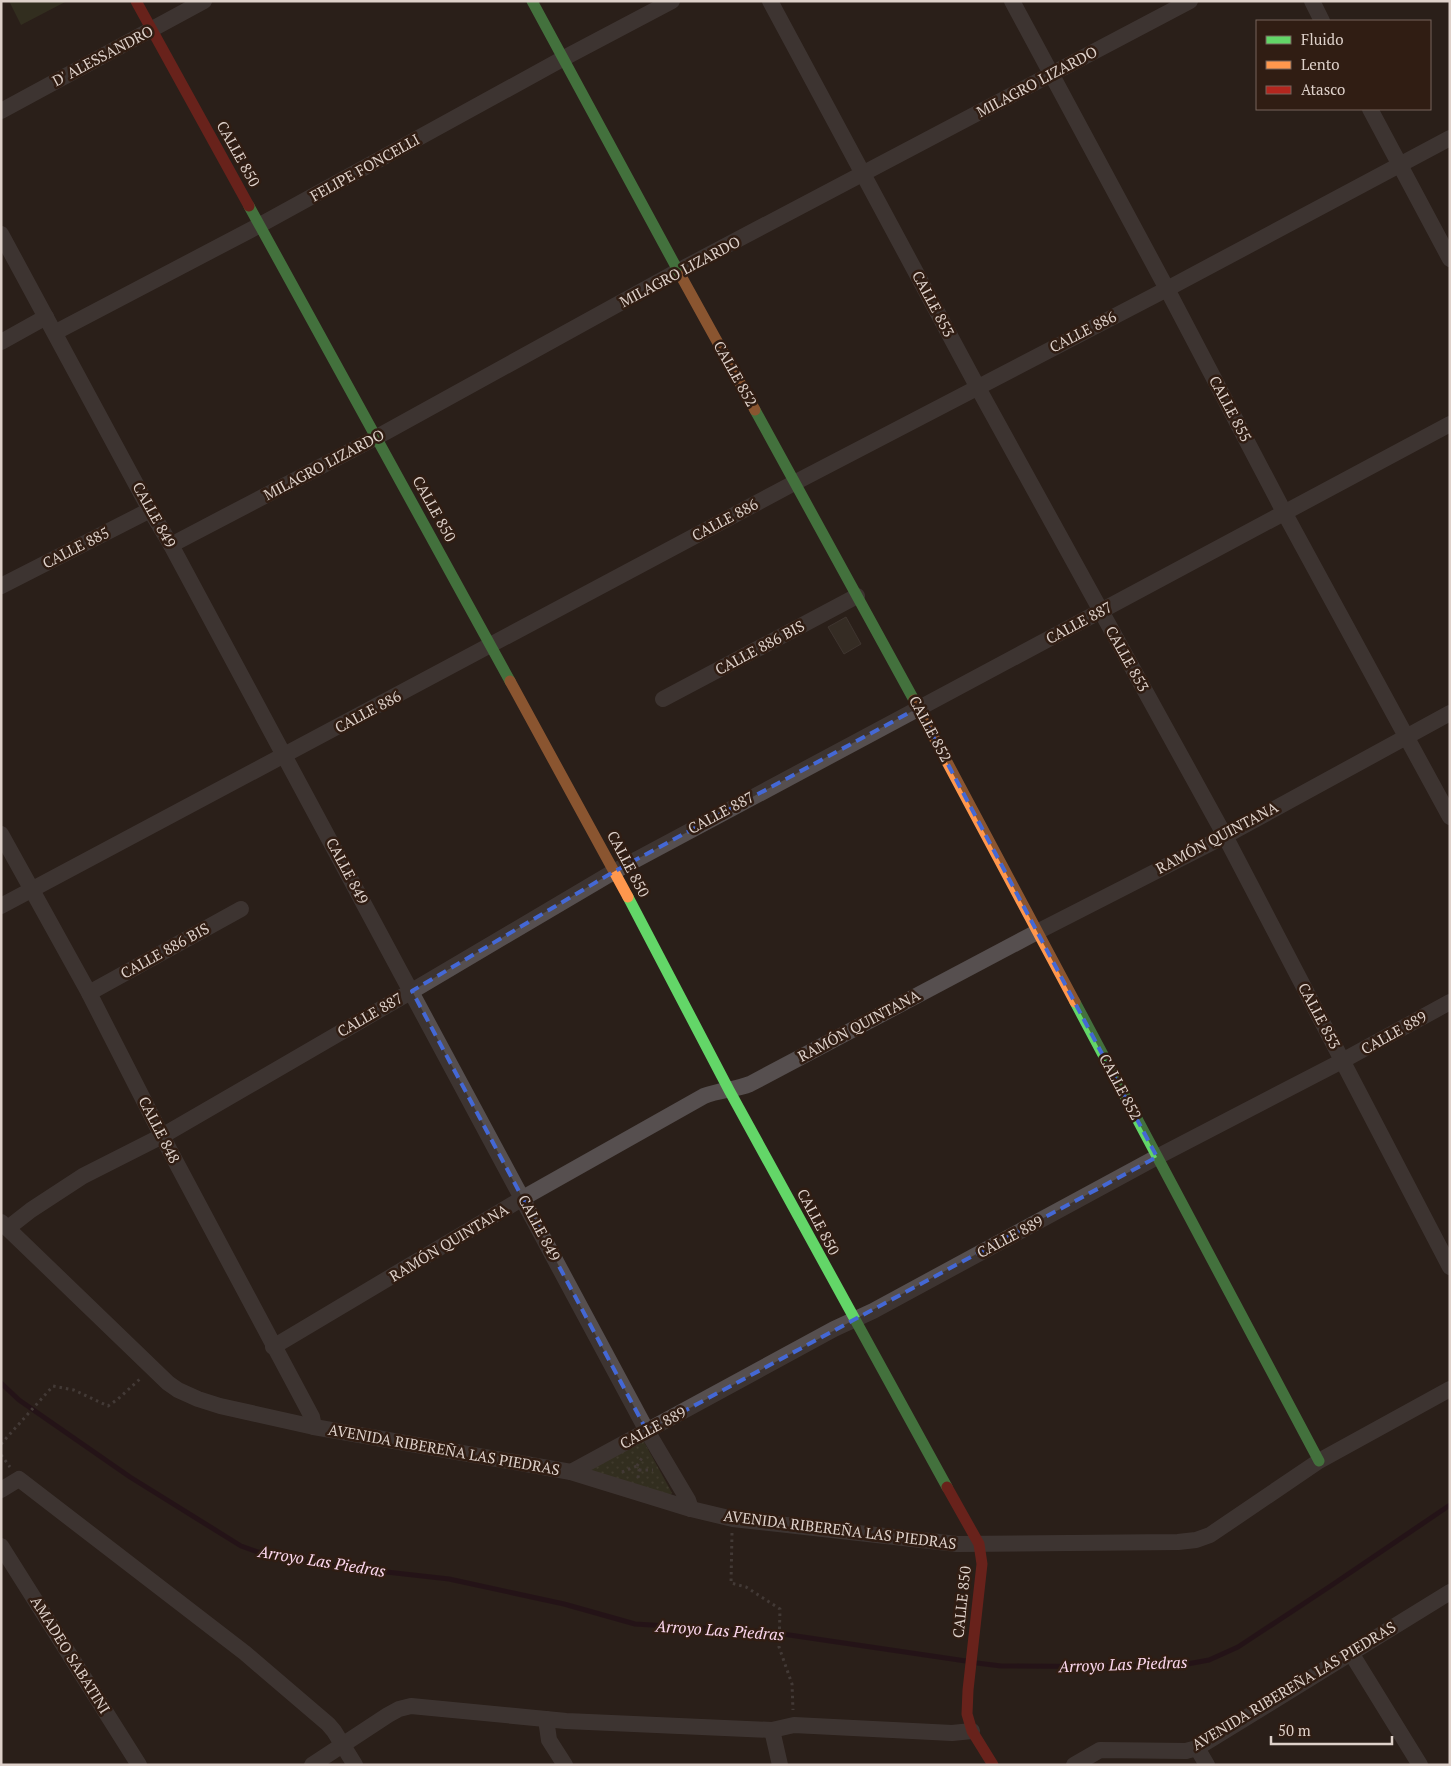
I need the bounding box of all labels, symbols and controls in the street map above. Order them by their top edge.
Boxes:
street label: D' ALESSANDRO [49,20,157,90]
legend [1256,20,1431,110]
text: Fluido [1301,29,1343,49]
street label: MILAGRO LIZARDO [973,41,1100,121]
text: Lento [1301,54,1340,74]
text: Atasco [1301,79,1345,99]
street label: CALLE 850 [213,117,265,190]
street label: FELIPE FONCELLI [306,129,423,205]
street label: MILAGRO LIZARDO [616,231,743,311]
street label: CALLE 853 [908,267,960,340]
street label: CALLE 886 [1046,306,1119,356]
street label: CALLE 852 [710,337,762,410]
street label: CALLE 855 [1205,372,1257,445]
street label: MILAGRO LIZARDO [260,424,387,504]
street label: CALLE 850 [409,472,461,545]
street label: CALLE 849 [129,478,181,551]
street label: CALLE 886 [688,493,761,545]
street label: CALLE 885 [39,522,112,572]
street label: CALLE 887 [1042,596,1115,648]
street label: CALLE 886 BIS [711,615,808,679]
street label: CALLE 853 [1102,622,1154,695]
street label: CALLE 886 [331,685,404,737]
street label: CALLE 852 [905,692,957,765]
street label: CALLE 887 [684,786,757,838]
street label: RAMÓN QUINTANA [1152,796,1282,878]
street label: CALLE 850 [603,827,655,900]
street label: CALLE 849 [322,834,374,907]
street label: CALLE 886 BIS [117,917,212,983]
street label: CALLE 853 [1294,979,1346,1052]
street label: RAMÓN QUINTANA [794,984,924,1066]
street label: CALLE 887 [333,987,406,1041]
street label: CALLE 889 [1357,1006,1430,1058]
street label: CALLE 852 [1095,1050,1147,1123]
street label: CALLE 848 [135,1093,185,1166]
street label: CALLE 850 [793,1185,845,1258]
street label: CALLE 849 [514,1191,566,1264]
street label: RAMÓN QUINTANA [385,1198,512,1286]
street label: CALLE 889 [973,1210,1046,1262]
street label: CALLE 889 [616,1401,689,1453]
street label: AVENIDA RIBEREÑA LAS PIEDRAS [327,1419,561,1479]
street label: AVENIDA RIBEREÑA LAS PIEDRAS [722,1505,958,1553]
water label: Arroyo Las Piedras [256,1540,388,1582]
street label: CALLE 850 [947,1565,975,1639]
street label: AMADEO SABATINI [27,1592,115,1717]
water label: Arroyo Las Piedras [654,1614,785,1645]
street label: AVENIDA RIBEREÑA LAS PIEDRAS [1188,1616,1399,1754]
water label: Arroyo Las Piedras [1057,1651,1188,1677]
scale bar [1271,1714,1392,1746]
text: 50 m [1278,1720,1311,1740]

